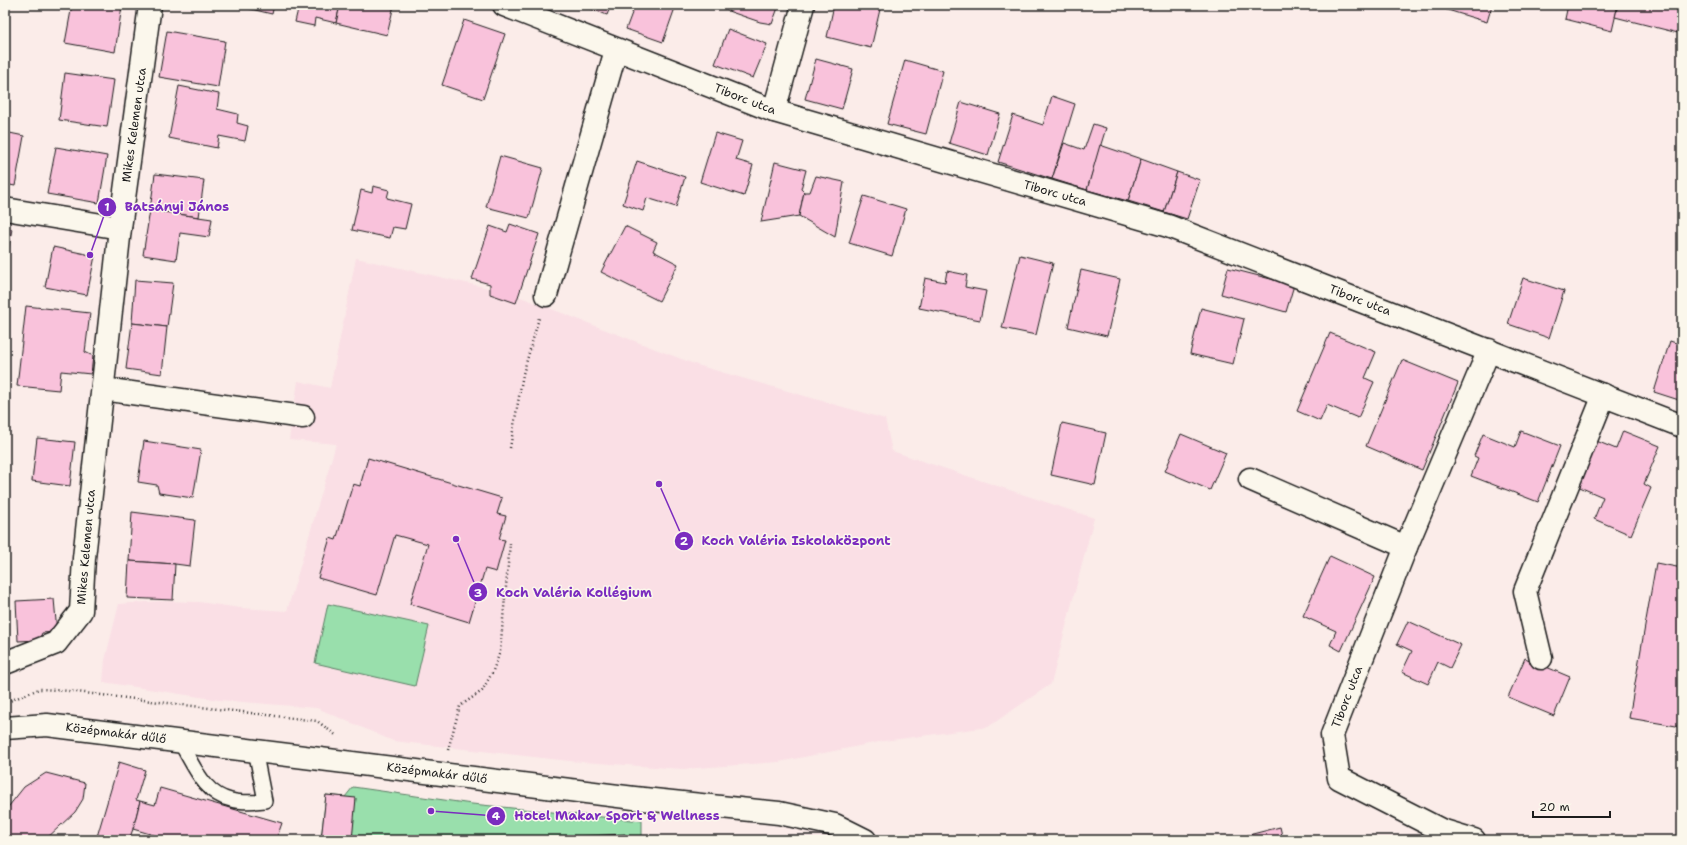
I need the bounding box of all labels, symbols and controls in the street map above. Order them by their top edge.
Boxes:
street label: Mikes Kelemen utca [118,66,150,183]
street label: Tiborc utca [712,80,779,118]
street label: Tiborc utca [1022,176,1089,210]
callout: Batsányi János [97,194,238,219]
text: Batsányi János [125,198,229,215]
text: 1 [104,199,110,215]
street label: Tiborc utca [1327,281,1394,319]
street label: Mikes Kelemen utca [73,488,99,605]
callout: Koch Valéria Iskolaközpont [674,528,899,553]
text: Koch Valéria Iskolaközpont [701,532,891,549]
text: 2 [680,533,689,549]
callout: Koch Valéria Kollégium [468,580,660,605]
text: Koch Valéria Kollégium [496,584,652,601]
text: 3 [474,585,482,601]
street label: Tiborc utca [1328,663,1366,730]
street label: Középmakár dűlő [65,719,167,747]
street label: Középmakár dűlő [386,759,488,787]
scale bar [1533,793,1610,819]
text: 20 m [1539,799,1570,815]
callout: Hotel Makar Sport & Wellness [486,803,728,828]
text: Hotel Makar Sport & Wellness [514,807,720,824]
text: 4 [492,808,501,824]

